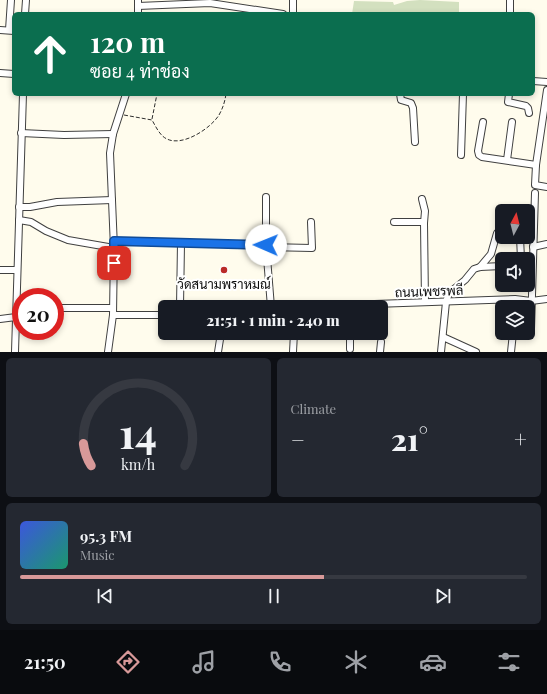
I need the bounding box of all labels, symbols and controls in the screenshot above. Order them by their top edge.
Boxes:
text: 120 m [90,23,165,60]
icon: ahead [24,28,76,80]
text: ซอย 4 ท่าช่อง [90,59,190,83]
north arrow [495,204,535,244]
map controls [495,204,535,340]
position arrow [245,224,287,266]
pin [97,246,131,280]
icon: arrive [103,252,125,274]
button: sound [495,252,535,292]
marker: วัดสนามพราหมณ์ [219,265,229,275]
place label: วัดสนามพราหมณ์ [177,275,271,292]
street label: ถนนเพชรพลี [394,281,464,300]
speed limit sign: 20 [12,288,64,340]
button: layers [495,300,535,340]
text: 21:51 · 1 min · 240 m [206,310,340,330]
text: Climate [291,400,336,417]
text: 14 [119,403,157,458]
text: 21° [391,419,428,459]
text: − [291,424,305,454]
text: + [514,424,527,454]
text: km/h [121,454,156,473]
text: 95.3 FM [80,526,132,546]
text: Music [80,546,115,563]
icon: previous [94,585,116,607]
icon: pause [263,585,285,607]
icon: next [432,585,454,607]
icon: directions [114,648,142,676]
icon: music [190,648,218,676]
icon: phone [266,648,294,676]
icon: climate [342,648,370,676]
icon: car [419,648,447,676]
icon: filters [495,648,523,676]
text: 21:50 [24,650,66,674]

